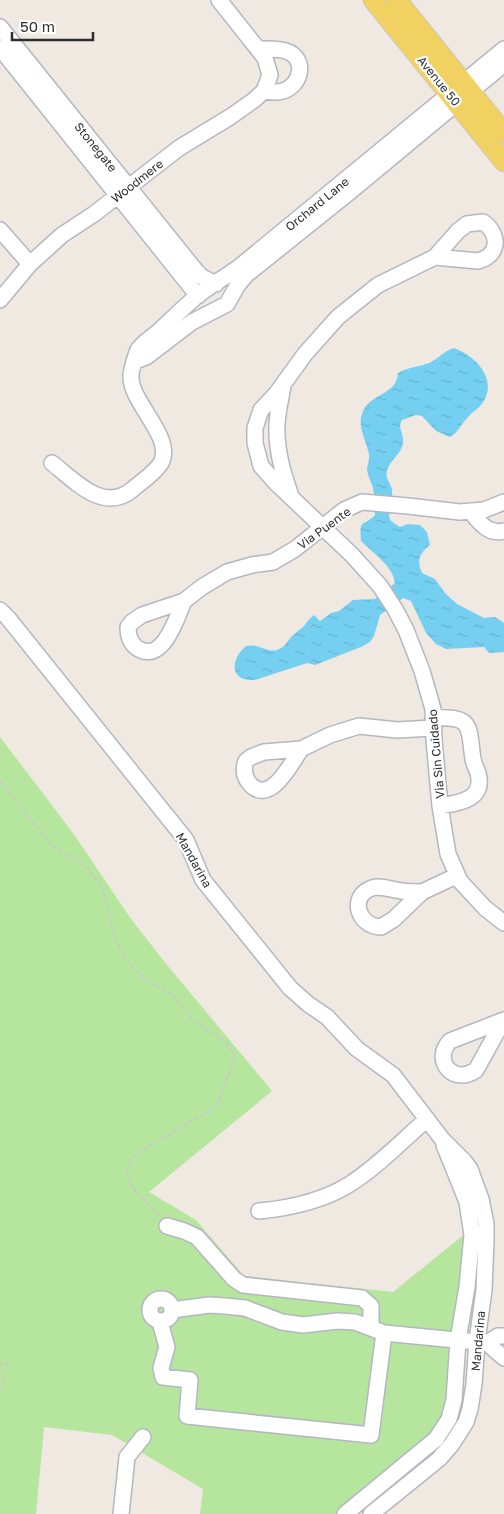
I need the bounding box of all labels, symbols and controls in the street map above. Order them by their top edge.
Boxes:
scale bar [12,10,94,42]
text: 50 m [20,17,55,35]
street label: Avenue 50 [414,53,464,109]
street label: Stonegate [71,119,121,175]
street label: Woodmere [108,156,166,206]
street label: Orchard Lane [282,174,352,234]
street label: Via Puente [294,504,354,552]
street label: Via Sin Cuidado [425,709,447,799]
street label: Mandarina [173,830,215,890]
street label: Mandarina [468,1310,488,1372]

